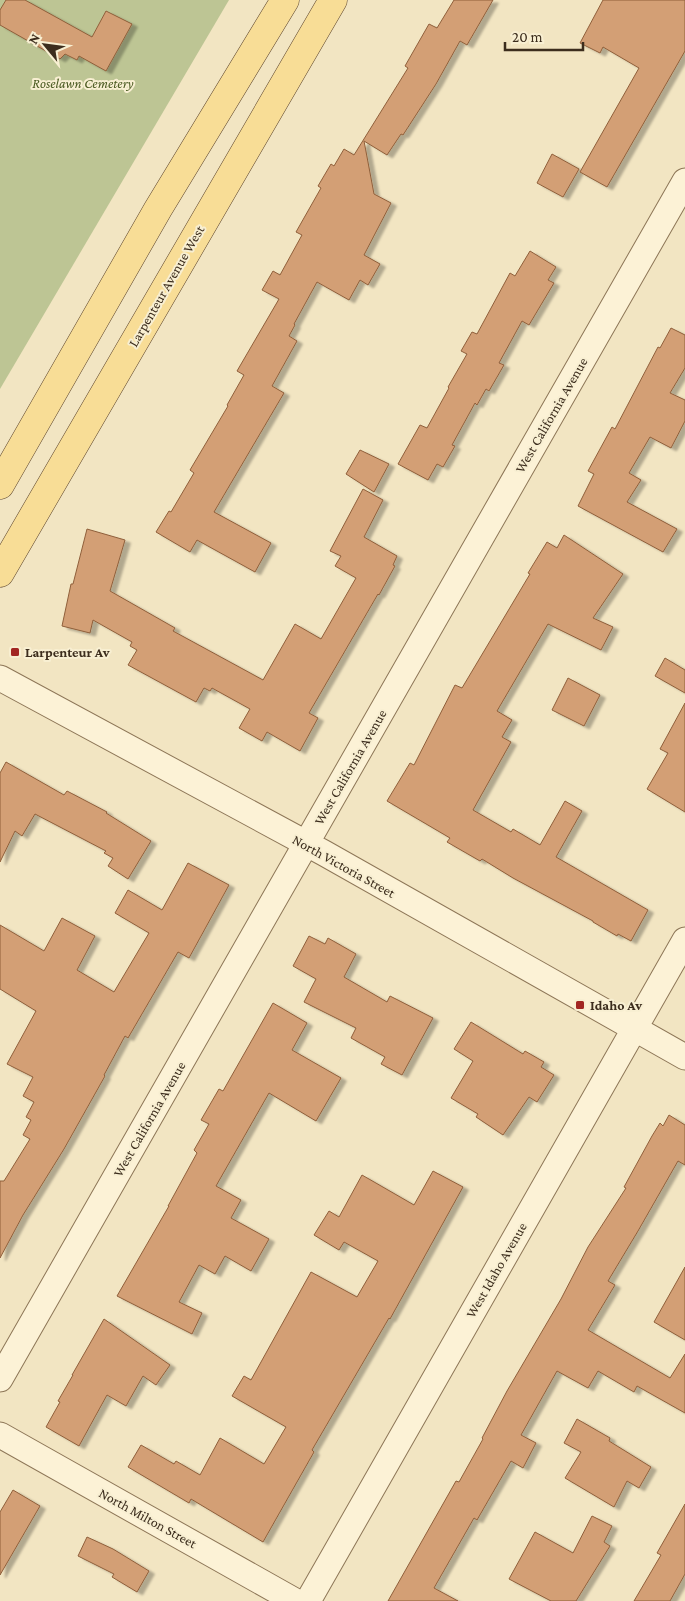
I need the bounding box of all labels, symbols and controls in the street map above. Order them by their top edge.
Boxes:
north arrow [20,20,70,70]
scale bar [505,20,582,52]
text: 20 m [512,29,543,45]
text: N [24,30,43,47]
park label: Roselawn Cemetery [32,75,134,91]
street label: Larpenteur Avenue West [125,222,208,350]
street label: West California Avenue [511,354,591,476]
place label: Larpenteur Av [25,644,110,660]
marker: Larpenteur Av [9,646,21,658]
street label: West California Avenue [310,706,390,828]
street label: North Victoria Street [290,831,399,901]
place label: Idaho Av [590,997,642,1013]
marker: Idaho Av [574,999,586,1011]
street label: West California Avenue [109,1058,189,1180]
street label: West Idaho Avenue [462,1219,530,1321]
street label: North Milton Street [96,1485,200,1552]

